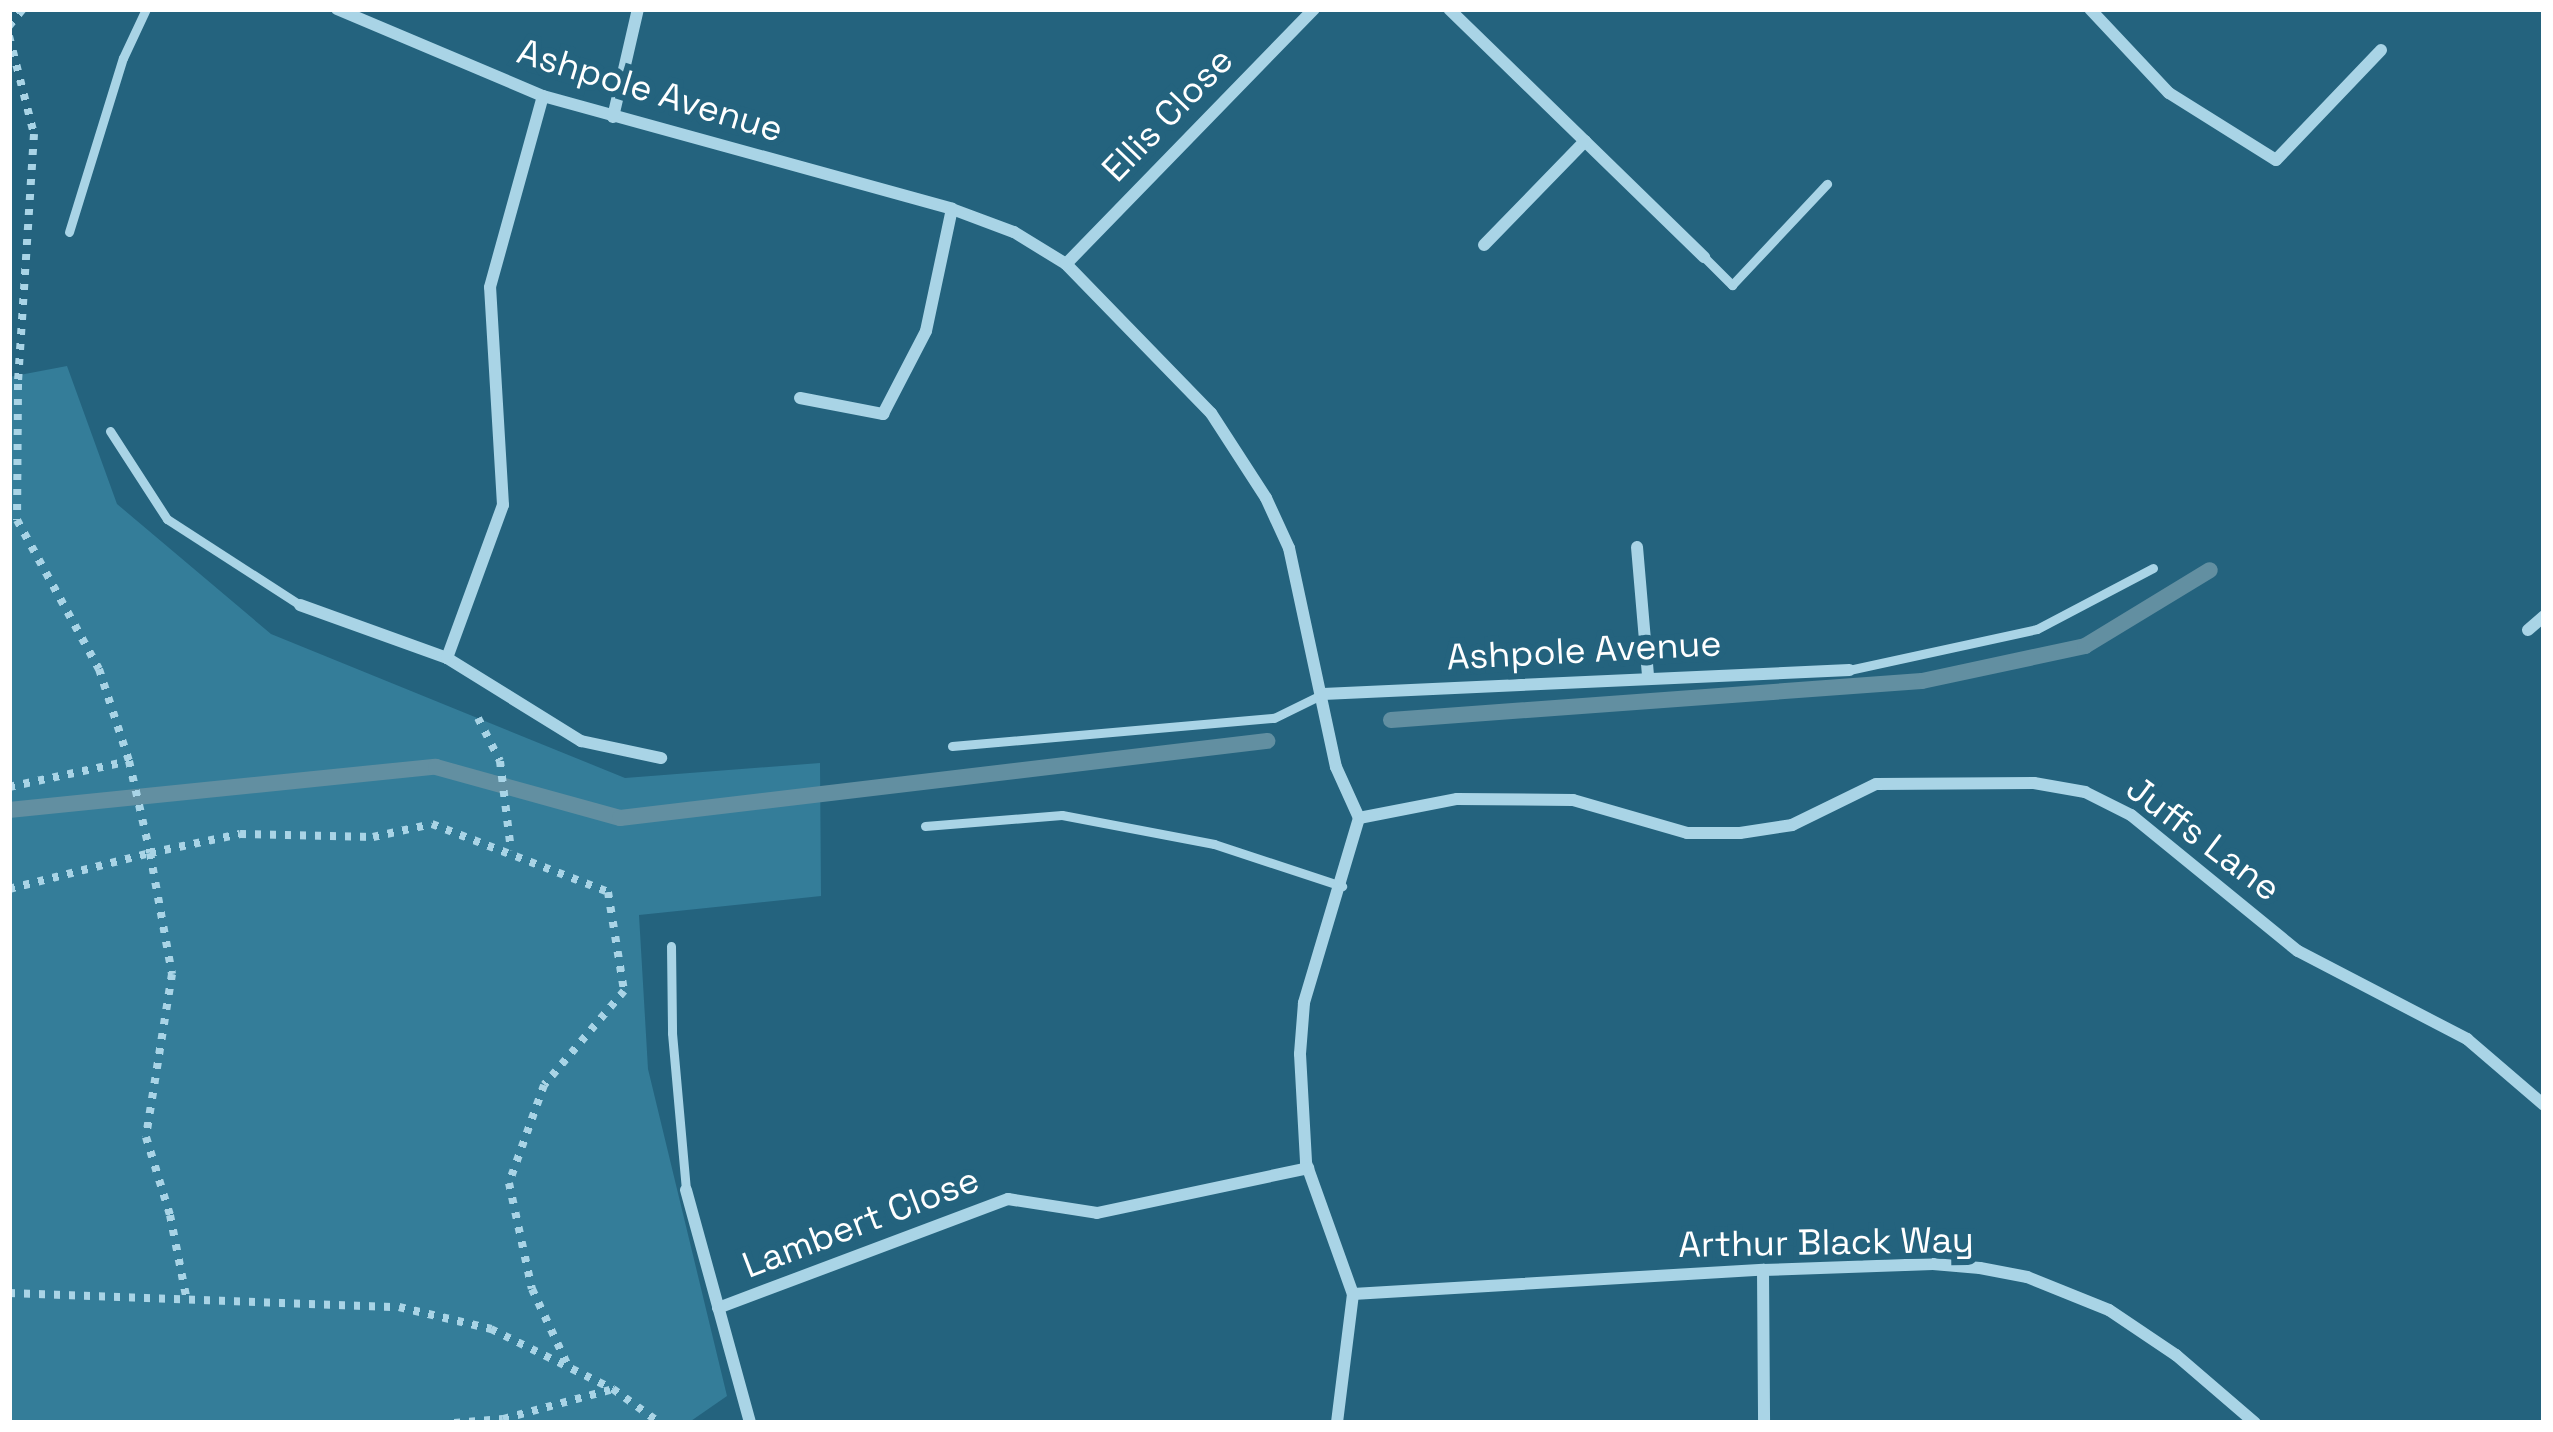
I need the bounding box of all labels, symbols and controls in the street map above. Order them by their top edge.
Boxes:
street label: Ashpole Avenue [512,30,788,152]
street label: Ellis Close [1094,39,1242,191]
street label: Ashpole Avenue [1445,622,1723,680]
street label: Juffs Lane [2117,767,2289,911]
street label: Lambert Close [737,1158,985,1288]
street label: Arthur Black Way [1678,1219,1974,1267]

